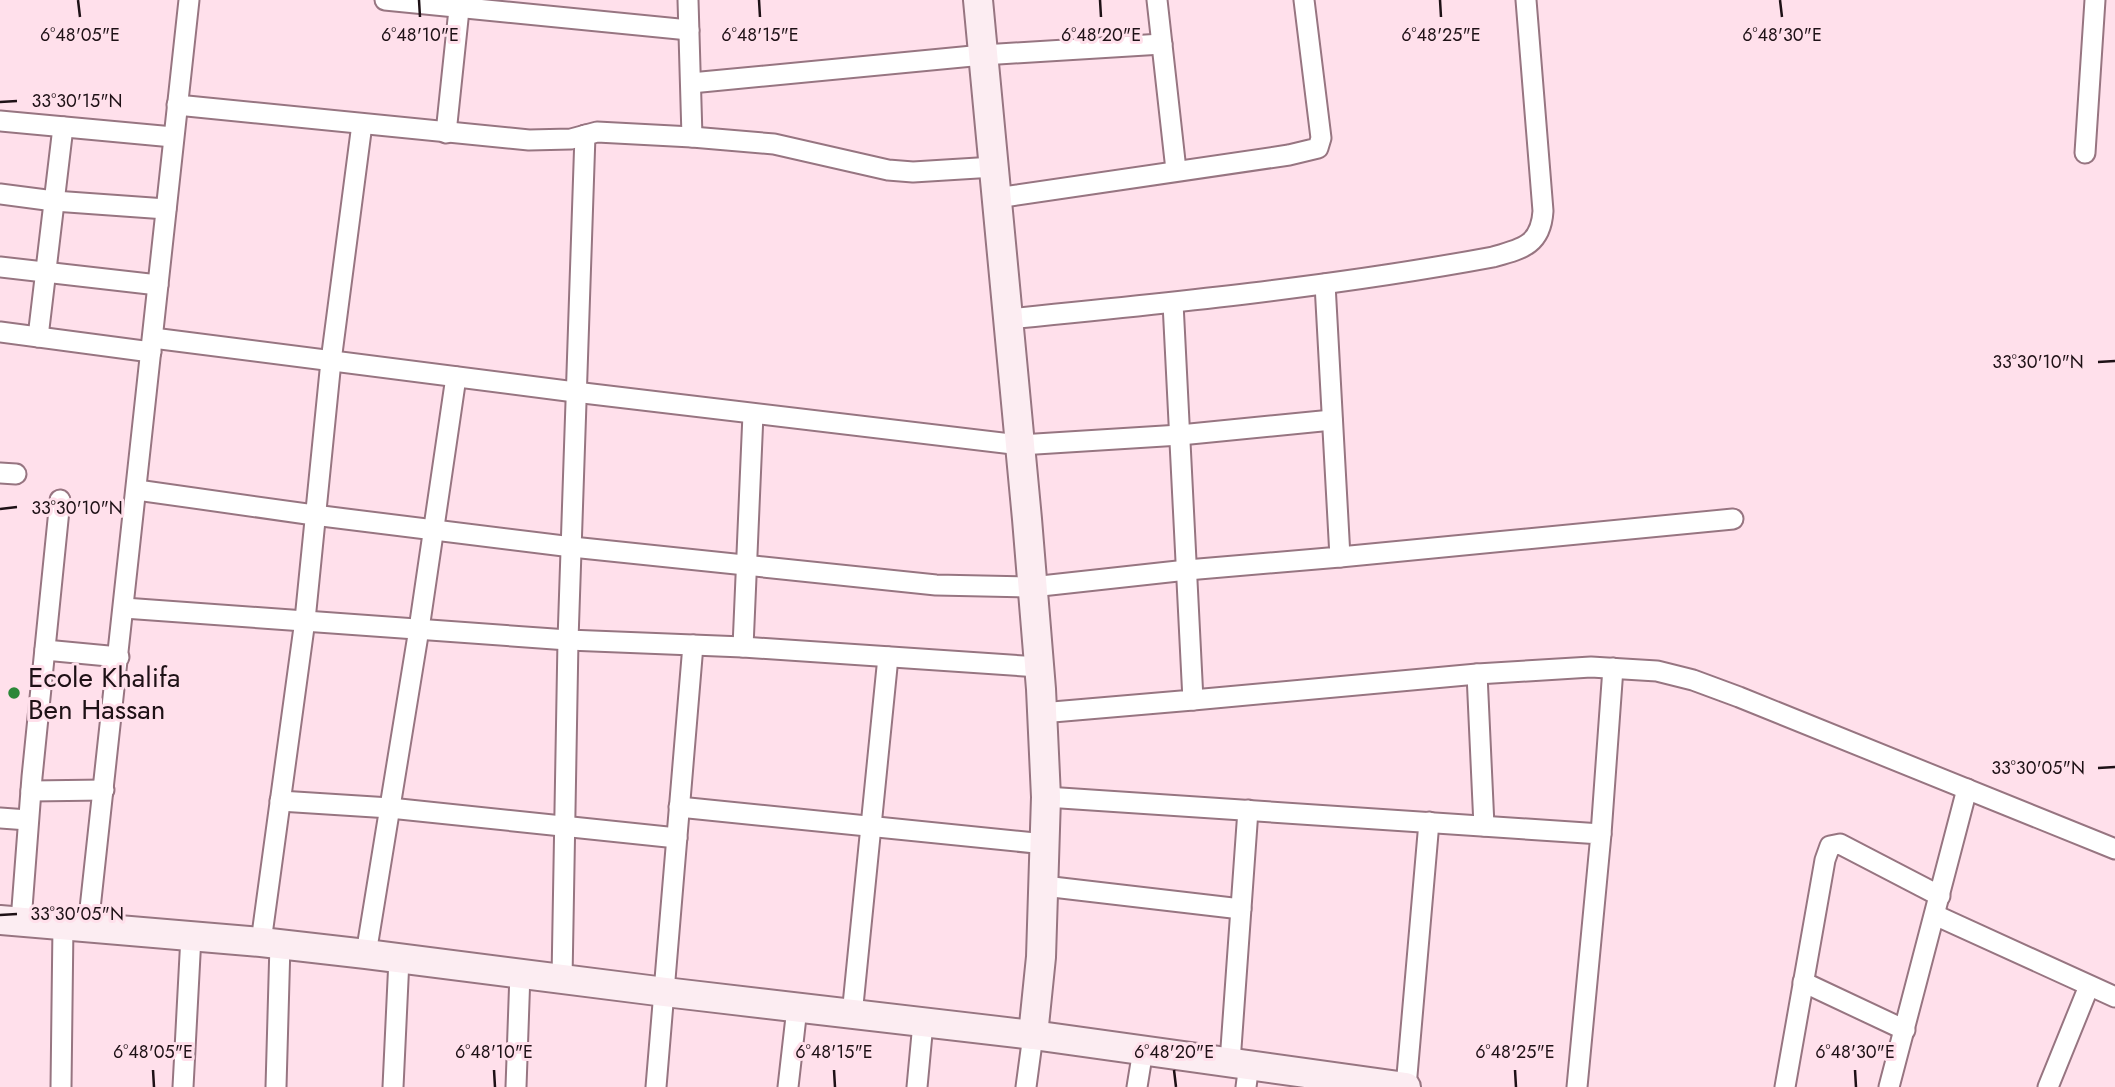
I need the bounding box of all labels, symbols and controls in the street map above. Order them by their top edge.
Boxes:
text: 6°48'05"E [40,22,120,48]
text: 6°48'10"E [381,22,459,48]
text: 6°48'15"E [721,22,799,48]
text: 6°48'20"E [1061,22,1141,48]
text: 6°48'25"E [1401,22,1481,48]
text: 6°48'30"E [1742,22,1822,48]
text: 33°30'15"N [32,88,123,114]
text: 33°30'10"N [1992,349,2084,375]
text: 33°30'10"N [31,495,123,521]
place label: Ecole Khalifa Ben Hassan [28,657,181,730]
marker: Ecole Khalifa Ben Hassan [6,685,22,701]
text: 33°30'05"N [1991,755,2085,781]
text: 33°30'05"N [30,901,124,927]
text: 6°48'05"E [113,1039,193,1065]
text: 6°48'10"E [455,1039,533,1065]
text: 6°48'15"E [795,1039,873,1065]
text: 6°48'20"E [1134,1039,1214,1065]
text: 6°48'25"E [1475,1039,1555,1065]
text: 6°48'30"E [1815,1039,1895,1065]

